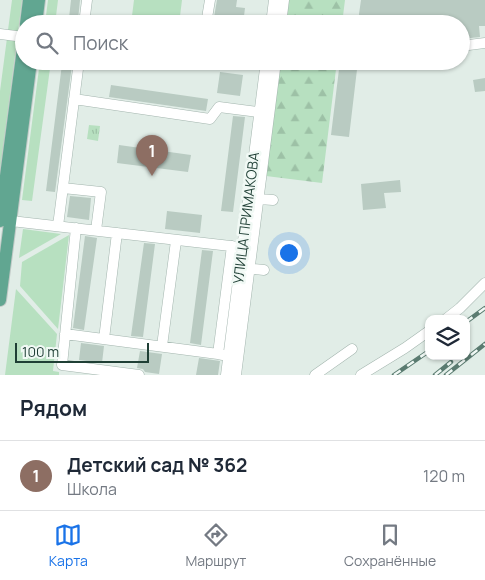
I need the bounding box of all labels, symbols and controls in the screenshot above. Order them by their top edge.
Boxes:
search box [15,15,470,70]
icon: search [33,29,61,57]
text: Поиск [73,30,128,56]
pin: 1 [136,135,168,176]
street label: УЛИЦА ПРИМАКОВА [228,151,263,285]
your location [276,240,302,266]
map controls [425,315,470,360]
button: layers [425,315,470,360]
scale bar [15,340,149,363]
text: 100 m [22,342,59,361]
text: Рядом [20,394,87,422]
text: Детский сад № 362 [67,452,247,478]
text: 1 [32,465,40,487]
text: 120 m [423,465,465,487]
text: Школа [67,478,117,500]
tab: Карта [49,521,88,570]
tab: Маршрут [185,521,246,570]
tab: Сохранённые [344,521,436,570]

